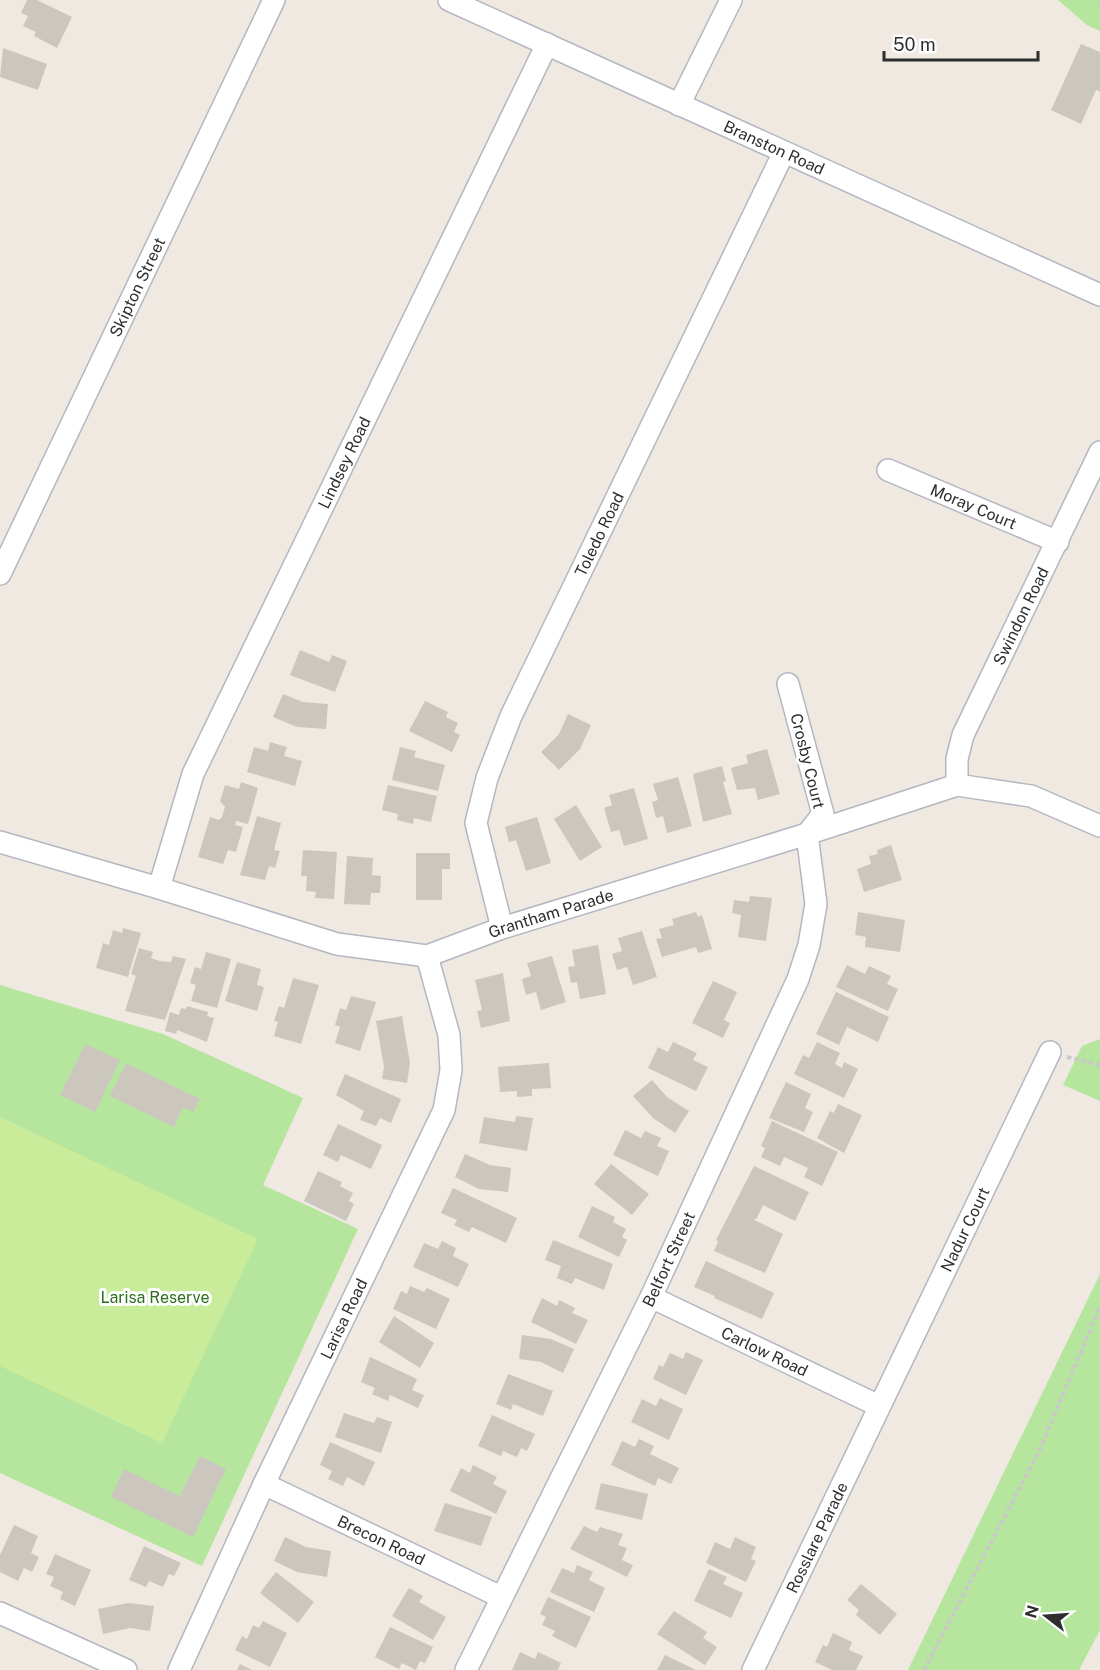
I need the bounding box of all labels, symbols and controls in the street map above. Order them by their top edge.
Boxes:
scale bar [884,24,1038,62]
text: 50 m [893,34,936,55]
street label: Branston Road [721,117,827,179]
street label: Skipton Street [106,234,169,340]
street label: Lindsey Road [314,414,375,512]
street label: Moray Court [927,480,1019,533]
street label: Toledo Road [571,489,628,580]
street label: Swindon Road [989,564,1053,668]
street label: Crosby Court [786,711,829,811]
street label: Grantham Parade [486,885,616,942]
street label: Nadur Court [937,1184,994,1275]
street label: Belfort Street [639,1209,699,1310]
street label: Larisa Road [317,1276,371,1362]
park label: Larisa Reserve [100,1288,210,1307]
street label: Carlow Road [718,1323,811,1381]
street label: Rosslare Parade [782,1479,852,1596]
street label: Brecon Road [334,1511,428,1569]
north arrow [1016,1586,1076,1646]
text: N [1021,1603,1043,1621]

